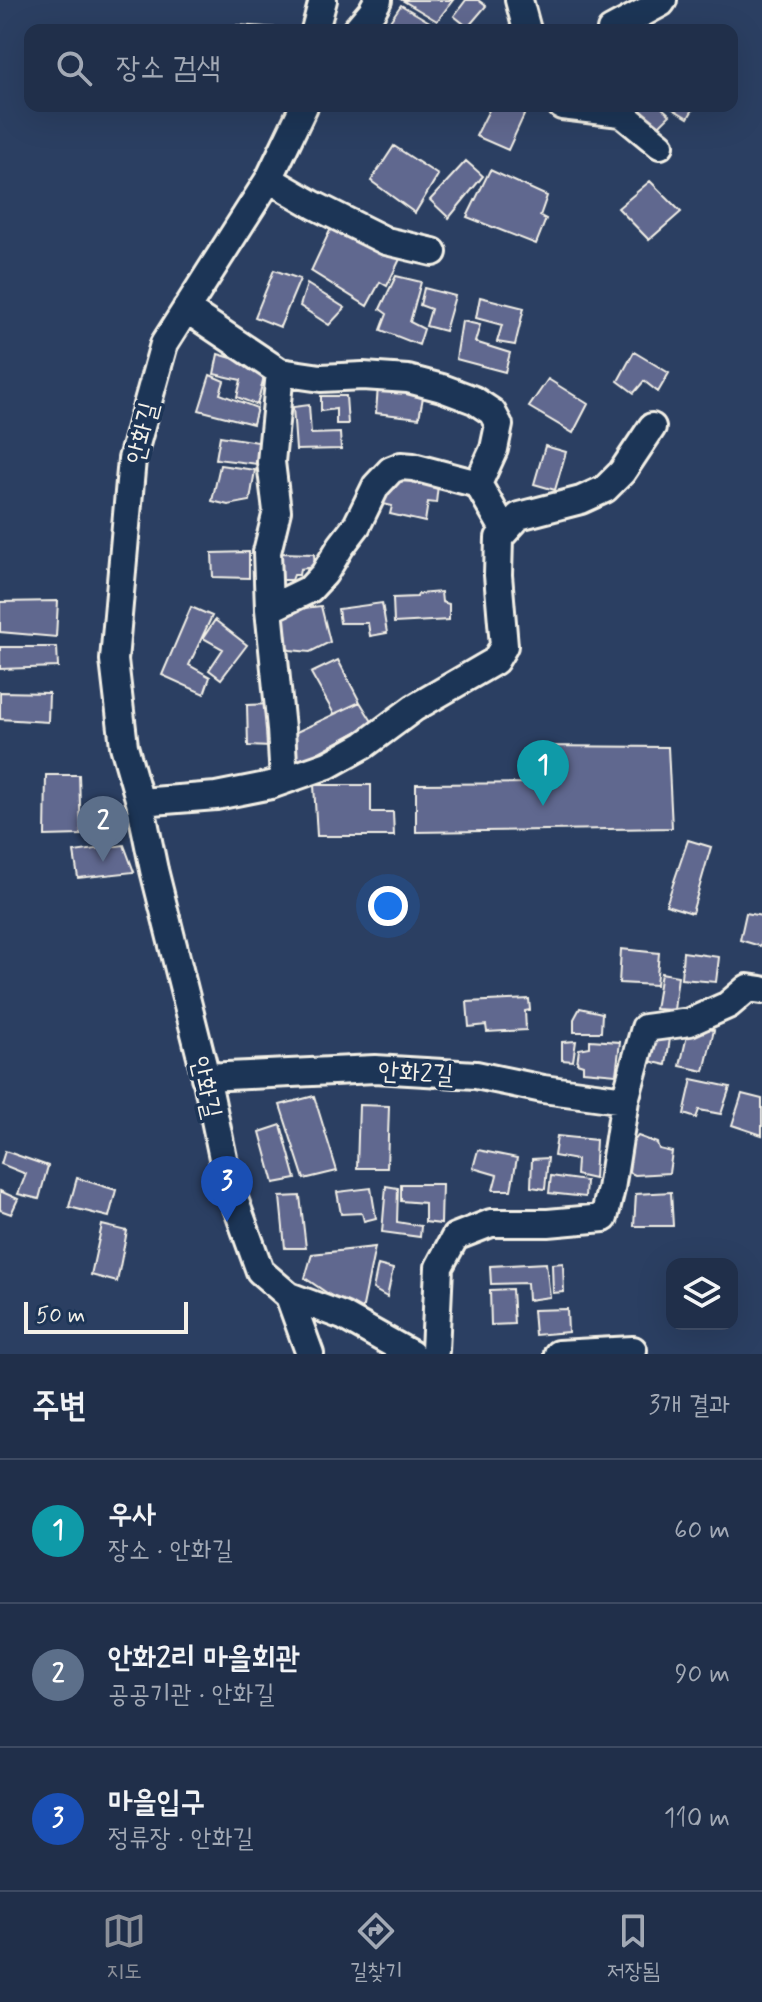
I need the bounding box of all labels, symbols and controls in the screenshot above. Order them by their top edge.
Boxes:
search box [24,24,738,112]
icon: search [52,46,96,90]
text: 장소 검색 [116,49,221,88]
street label: 안화길 [119,399,167,468]
pin: 1 [517,740,569,806]
pin: 2 [77,796,129,862]
your location [368,886,408,926]
street label: 안화길 [181,1053,229,1122]
street label: 안화2길 [377,1055,455,1093]
pin: 3 [201,1156,253,1222]
map controls [666,1258,738,1330]
button: layers [666,1258,738,1330]
scale bar [24,1298,188,1334]
text: 50 m [36,1302,85,1330]
text: 주변 [32,1384,87,1429]
text: 3개 결과 [648,1389,730,1423]
text: 우사 [108,1495,156,1534]
text: 1 [52,1514,64,1548]
text: 60 m [674,1514,730,1548]
text: 장소 · 안화길 [108,1534,233,1568]
text: 안화2리 마을회관 [108,1639,300,1678]
text: 2 [52,1658,64,1692]
text: 90 m [675,1658,730,1692]
text: 공공기관 · 안화길 [108,1678,274,1712]
text: 마을입구 [108,1783,205,1822]
text: 3 [52,1802,64,1836]
text: 110 m [664,1802,730,1836]
text: 정류장 · 안화길 [108,1822,254,1856]
tab: 지도 [102,1909,146,1986]
tab: 길찾기 [350,1909,403,1986]
tab: 저장됨 [607,1909,660,1986]

